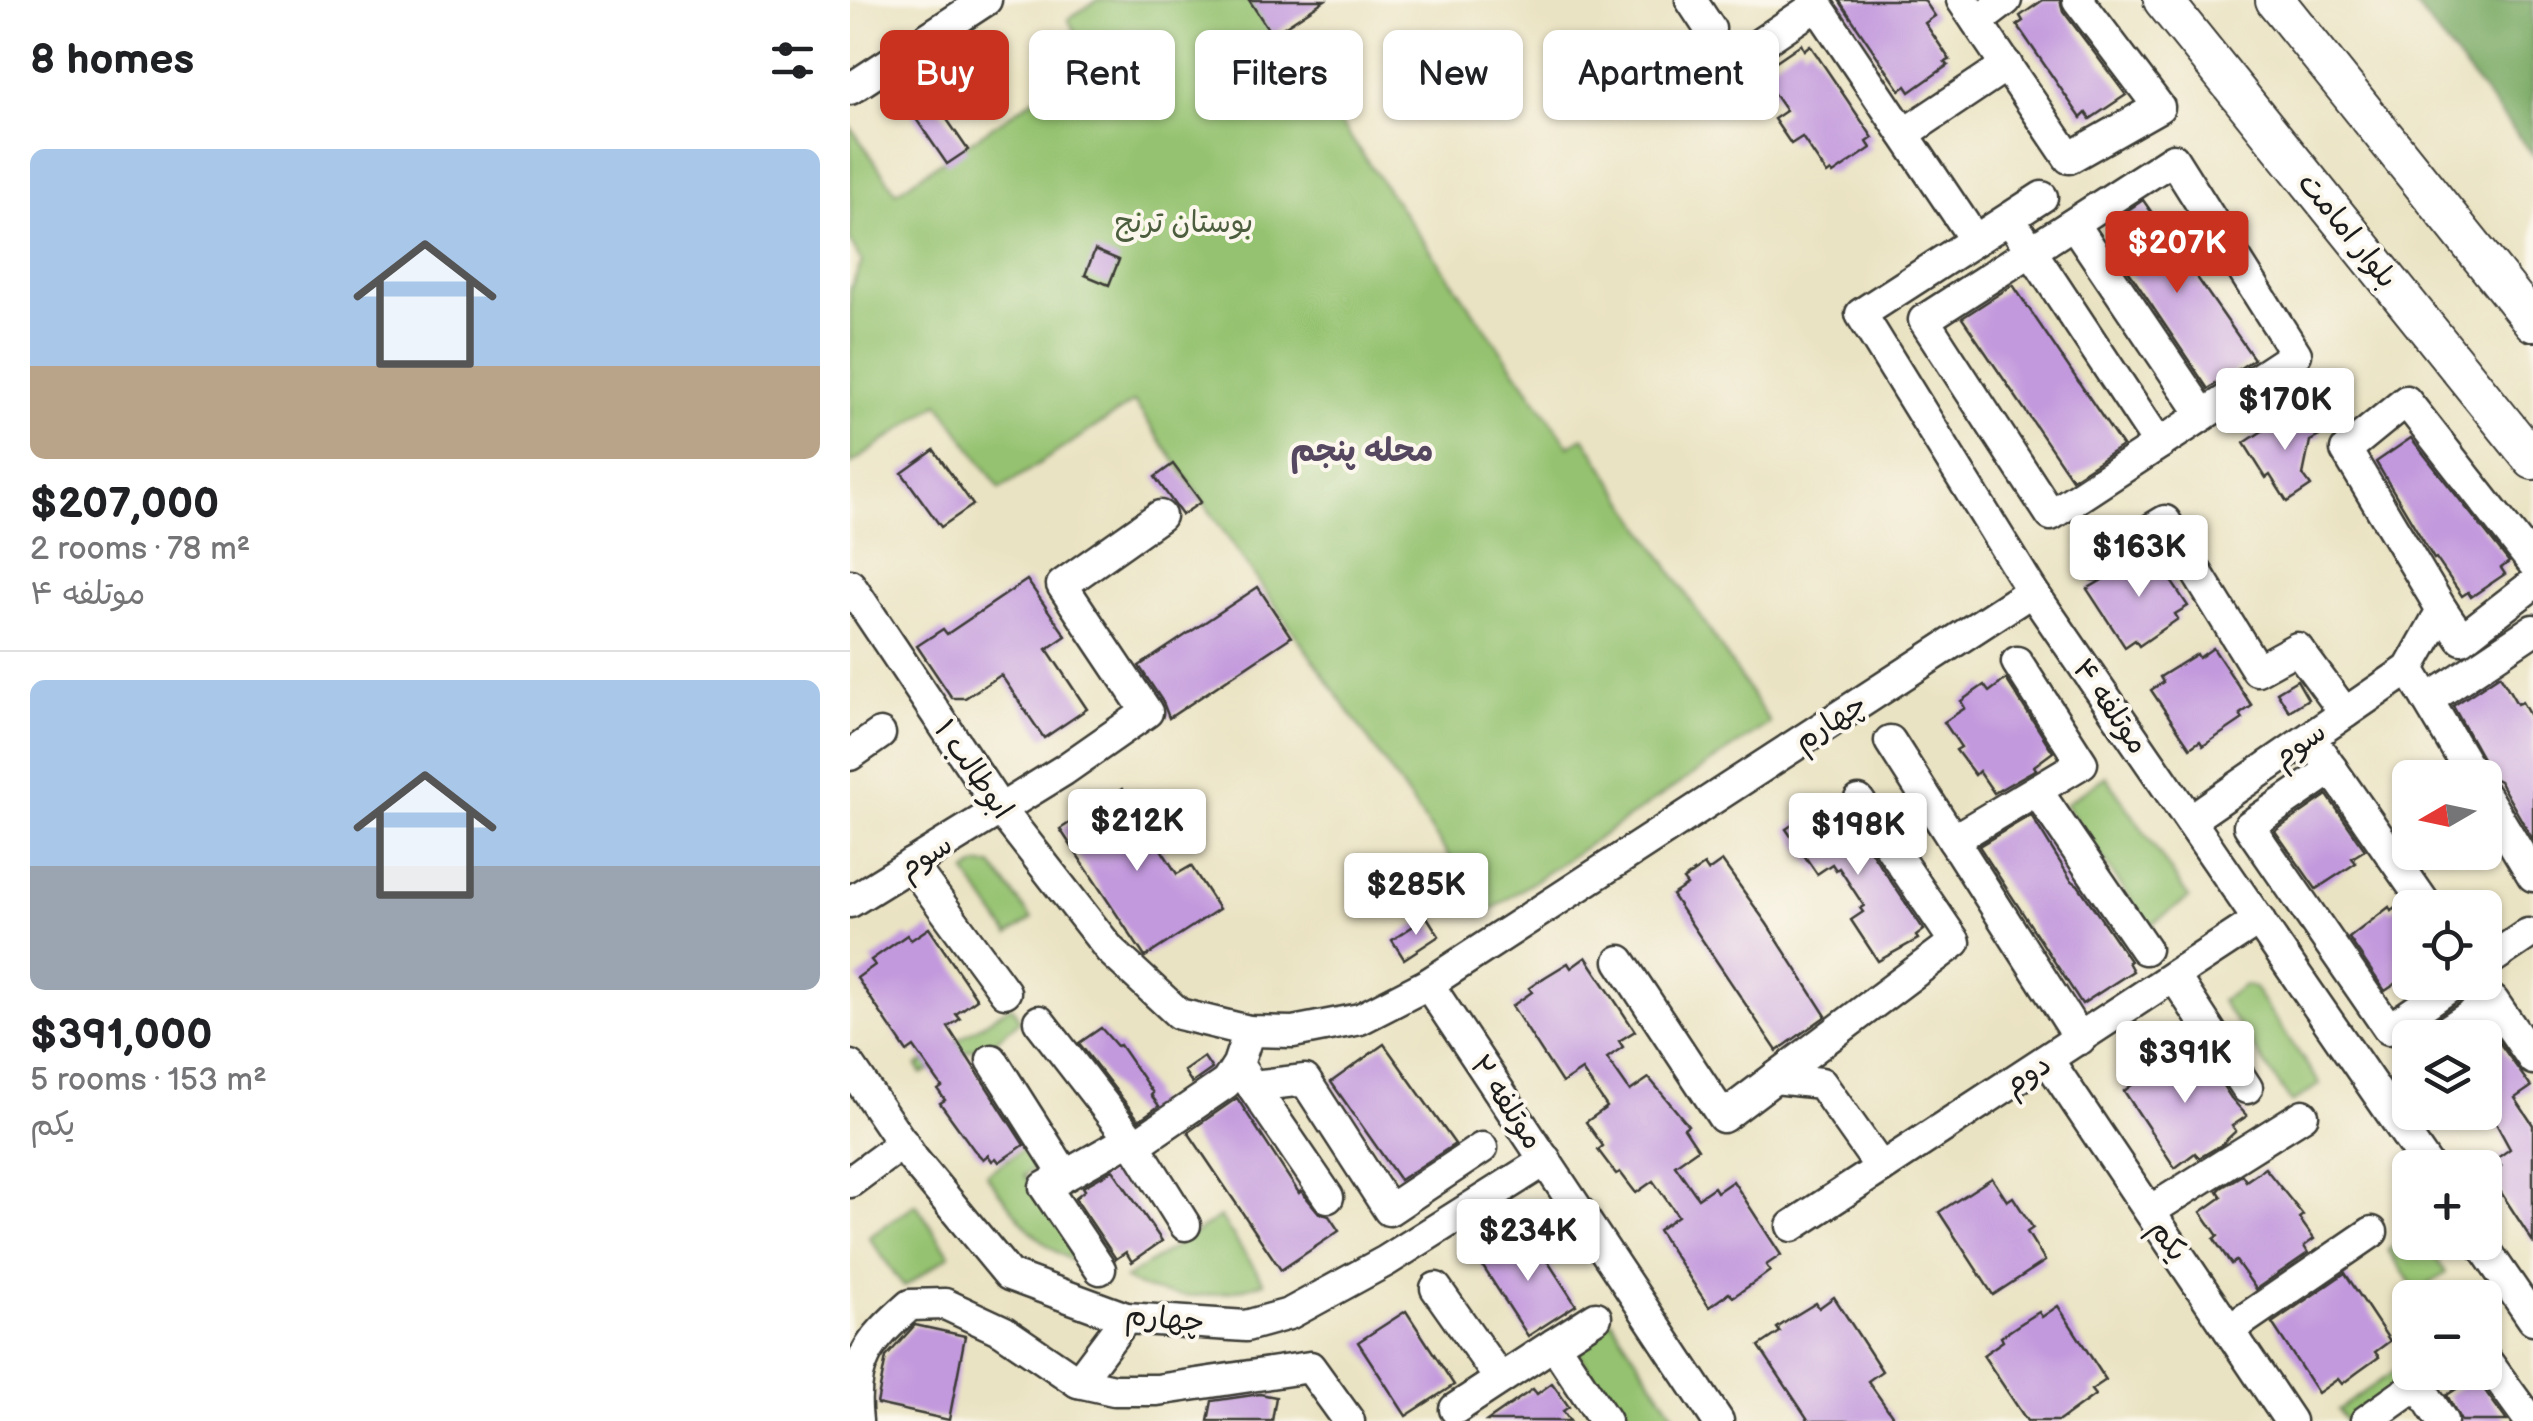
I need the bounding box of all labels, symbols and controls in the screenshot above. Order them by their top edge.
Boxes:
chip: Buy [880,30,1009,120]
chip: Rent [1029,30,1175,120]
chip: Filters [1195,30,1363,120]
chip: New [1383,30,1523,120]
chip: Apartment [1543,30,1779,120]
icon: filters [765,33,820,88]
text: 8 homes [30,35,194,86]
street label: بلوار امامت [2290,166,2405,296]
park label: بوستان ترنج [1115,205,1253,242]
pin: $207K [2107,211,2247,296]
icon: home [335,214,515,394]
text: $207K [2127,224,2227,263]
pin: $170K [2215,368,2355,453]
text: $170K [2238,381,2332,420]
district label: محله پنجم [1290,432,1434,474]
text: $207,000 [30,479,219,530]
pin: $163K [2069,515,2209,600]
text: $163K [2092,528,2186,567]
text: 2 rooms · 78 m² [30,530,250,569]
text: موتلفه ۴ [30,575,145,614]
street label: موتلفه ۴ [2064,652,2156,761]
street label: چهارم [1788,686,1875,762]
street label: ابوطالب ۱ [926,713,1020,826]
street label: سوم [2266,714,2336,779]
icon: home [335,745,515,925]
north arrow [2392,760,2502,870]
map controls [2392,760,2502,1390]
pin: $212K [1067,789,1207,874]
pin: $198K [1788,793,1928,878]
text: $212K [1090,802,1184,841]
text: $198K [1811,806,1905,845]
street label: سوم [892,826,961,891]
pin: $285K [1346,853,1486,938]
text: $285K [1366,866,1466,905]
button: locate [2392,890,2502,1000]
text: $391,000 [30,1010,212,1061]
button: layers [2392,1020,2502,1130]
pin: $391K [2115,1021,2255,1106]
text: $391K [2138,1034,2232,1073]
street label: دوم [1997,1046,2060,1107]
street label: موتلفه ۲ [1462,1049,1551,1157]
text: 5 rooms · 153 m² [30,1061,267,1100]
text: یکم [30,1106,75,1145]
button: + [2392,1150,2502,1260]
pin: $234K [1458,1199,1598,1284]
text: $234K [1479,1212,1577,1251]
street label: یکم [2139,1213,2195,1270]
button: − [2392,1280,2502,1390]
street label: چهارم [1123,1297,1206,1344]

